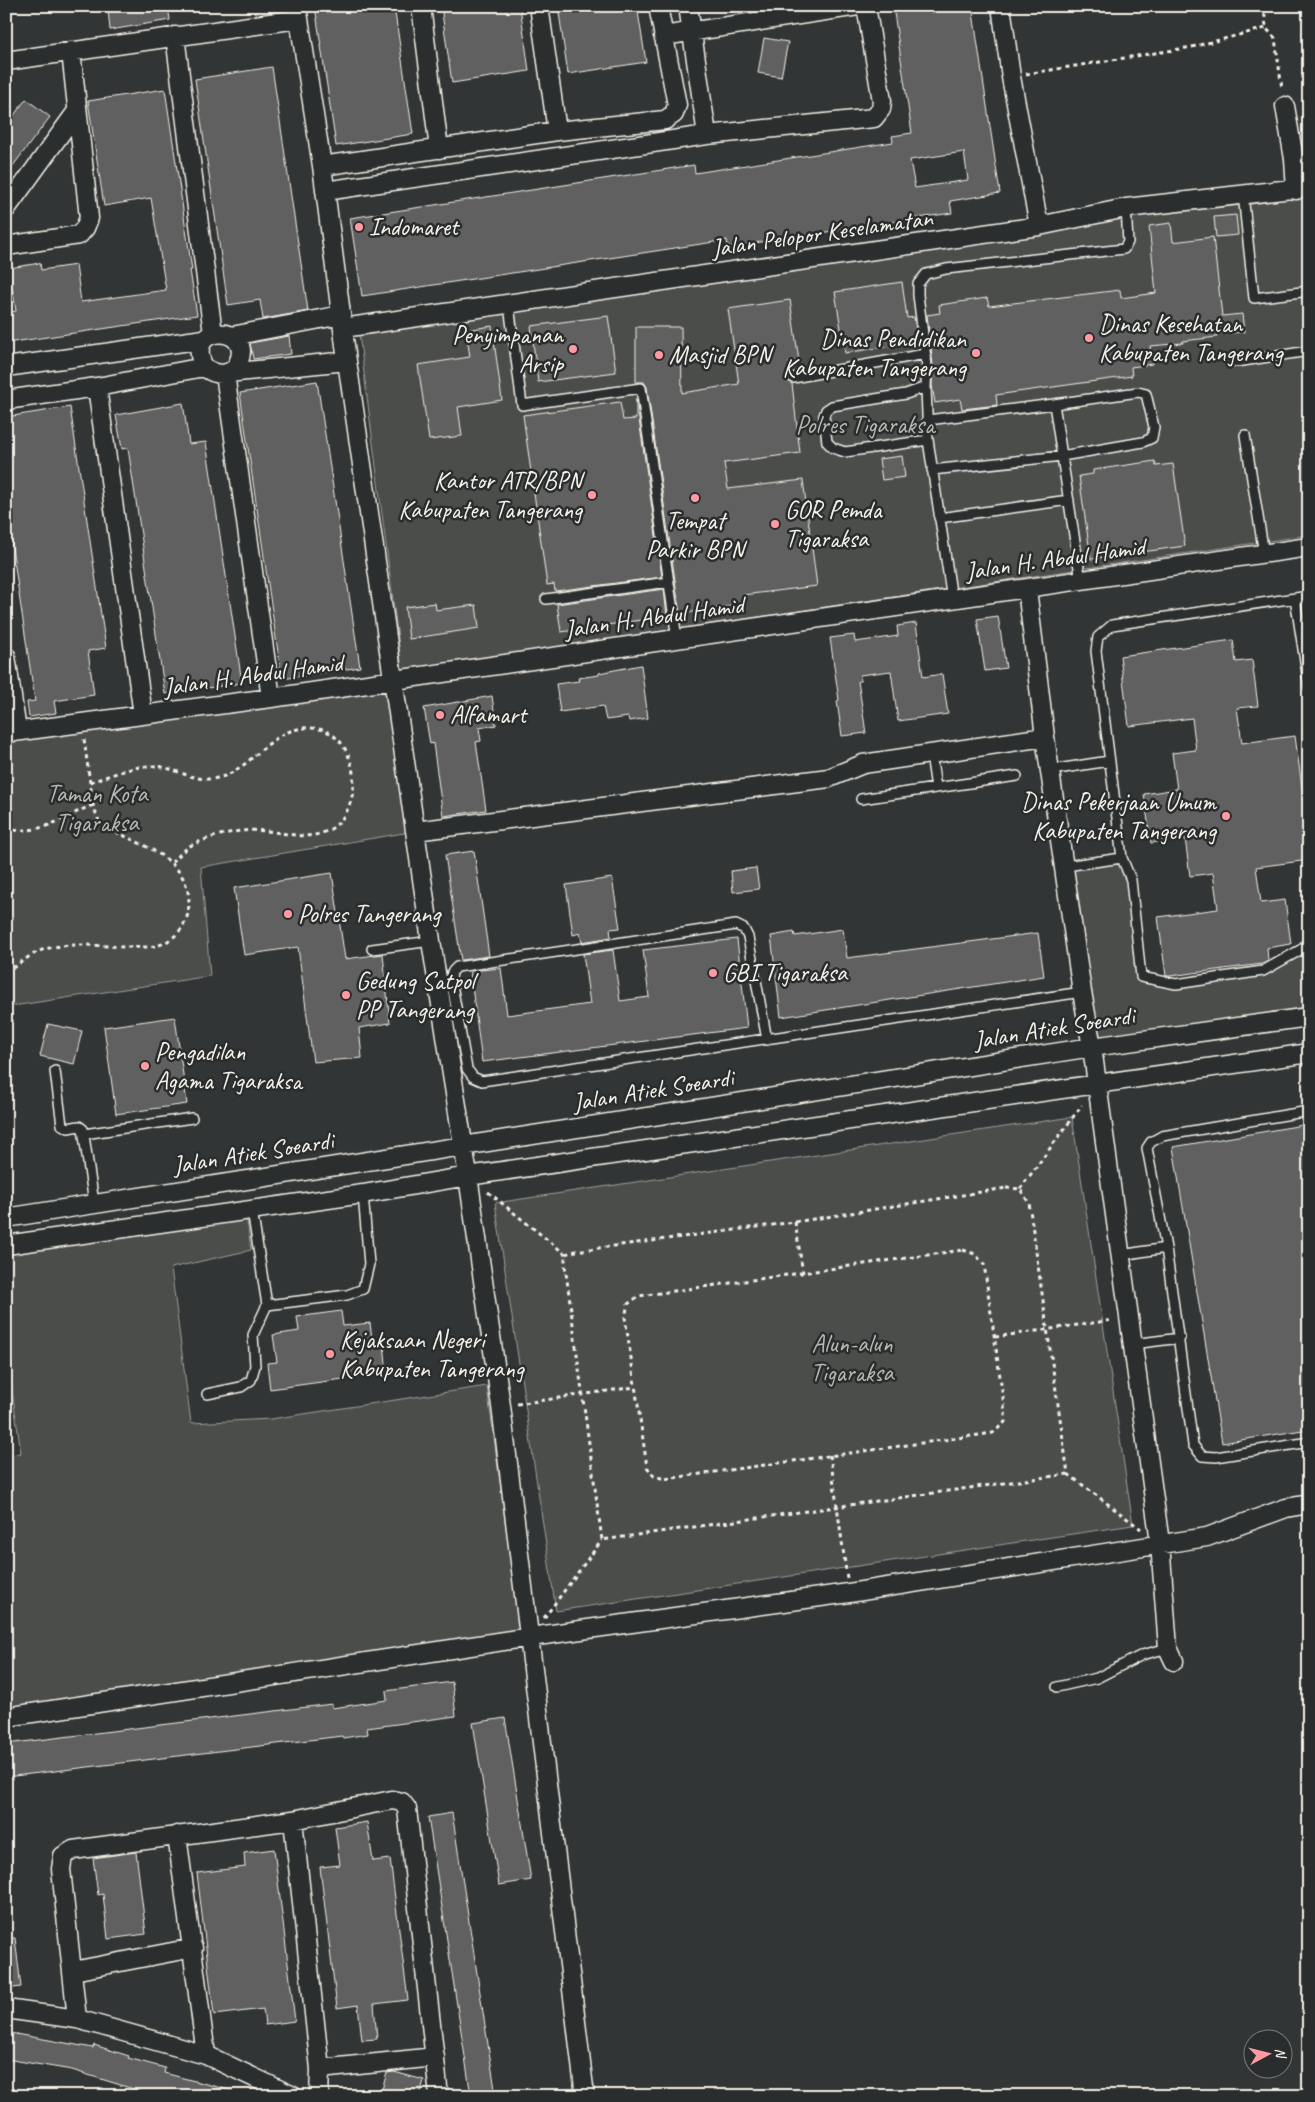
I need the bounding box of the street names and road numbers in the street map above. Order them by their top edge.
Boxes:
street label: Jalan Pelopor Keselamatan [708,202,935,264]
street label: Jalan H. Abdul Hamid [962,530,1151,588]
street label: Jalan H. Abdul Hamid [561,588,750,646]
street label: Jalan H. Abdul Hamid [160,646,349,704]
street label: Jalan Atiek Soeardi [970,999,1140,1057]
street label: Jalan Atiek Soeardi [569,1061,739,1119]
street label: Jalan Atiek Soeardi [169,1124,339,1182]

